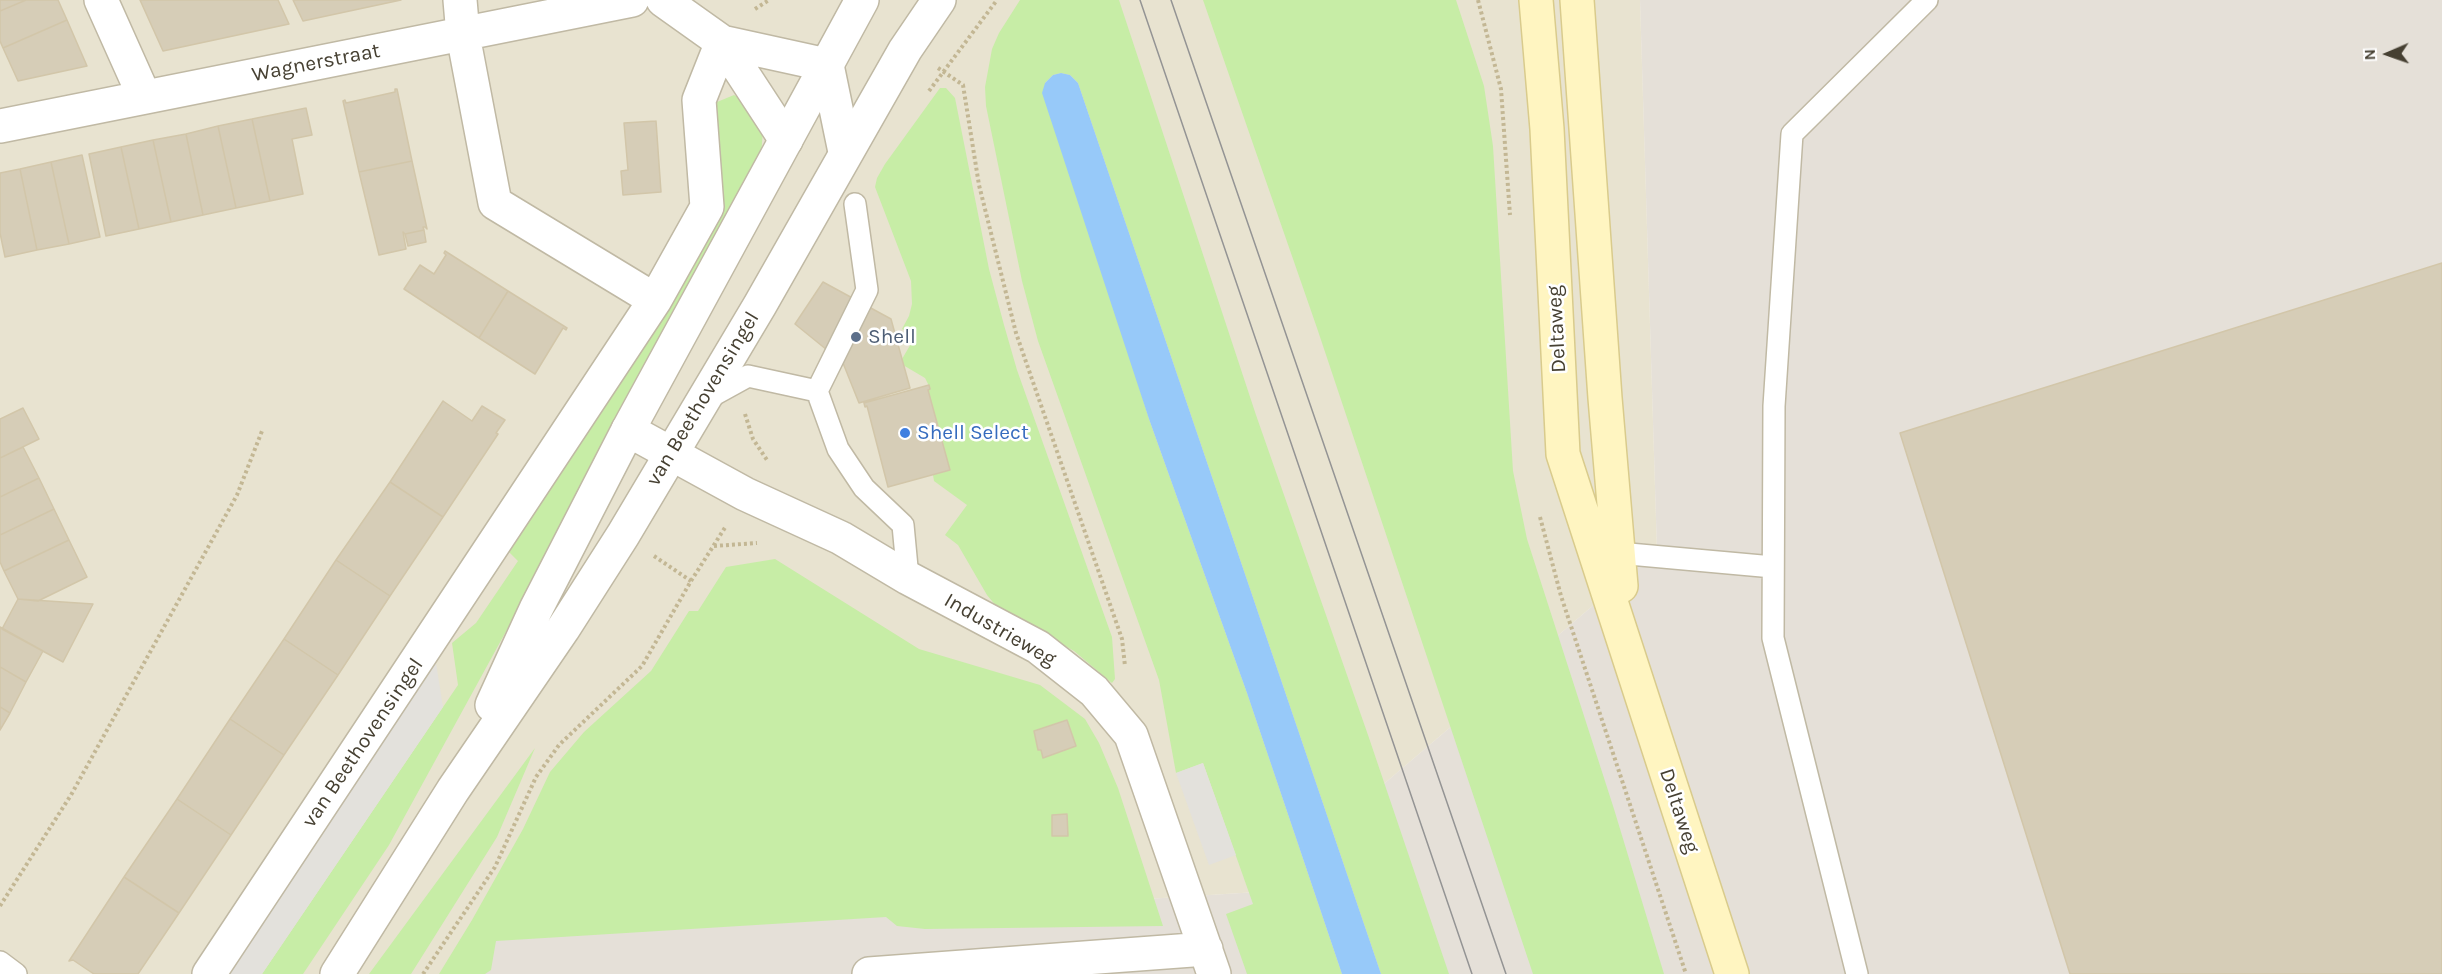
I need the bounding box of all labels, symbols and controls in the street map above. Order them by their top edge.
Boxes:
north arrow [2358,24,2418,84]
street label: Wagnerstraat [250,38,382,88]
text: N [2360,49,2379,61]
street label: Deltaweg [1542,284,1572,374]
street label: van Beethovensingel [641,307,765,491]
place label: Shell [868,324,916,350]
marker: Shell [849,330,863,344]
place label: Shell Select [917,420,1029,446]
marker: Shell Select [898,426,912,440]
street label: Industrieweg [940,588,1060,672]
street label: van Beethovensingel [297,653,429,833]
street label: Deltaweg [1653,765,1705,857]

